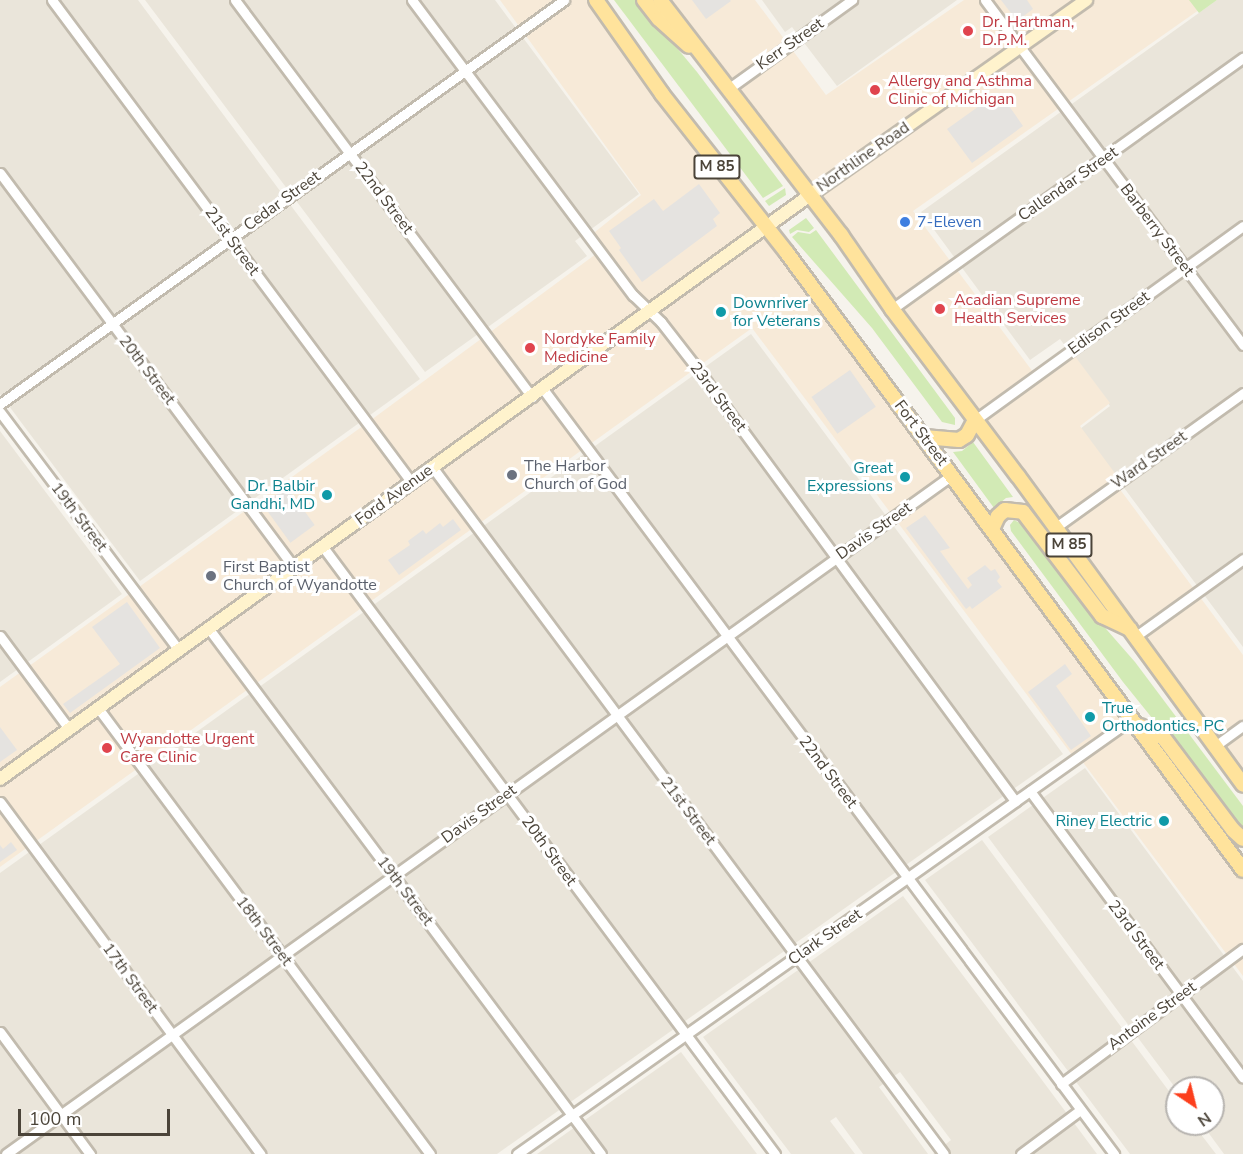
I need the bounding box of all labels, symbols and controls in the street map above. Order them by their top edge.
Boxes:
place label: Dr. Hartman, D.P.M. [982,12,1074,50]
street label: Kerr Street [753,14,827,74]
marker: Dr. Hartman, D.P.M. [959,22,977,40]
place label: Allergy and Asthma Clinic of Michigan [888,71,1032,109]
marker: Allergy and Asthma Clinic of Michigan [866,81,884,99]
street label: Northline Road [813,118,913,196]
street label: Callendar Street [1014,143,1122,225]
road number: M 85 [693,155,741,179]
street label: 22nd Street [351,158,417,238]
street label: Cedar Street [240,167,324,235]
street label: Barberry Street [1116,180,1198,280]
street label: 21st Street [201,203,263,279]
place label: 7-Eleven [917,212,981,232]
marker: 7-Eleven [898,215,912,229]
street label: Edison Street [1065,287,1153,359]
place label: Acadian Supreme Health Services [954,290,1081,328]
place label: Downriver for Veterans [733,293,820,331]
marker: Acadian Supreme Health Services [931,300,949,318]
marker: Downriver for Veterans [714,305,728,319]
place label: Nordyke Family Medicine [544,329,655,367]
street label: 20th Street [115,332,179,408]
marker: Nordyke Family Medicine [521,339,539,357]
street label: 23rd Street [686,359,750,435]
street label: Fort Street [890,397,952,469]
street label: Ward Street [1107,427,1191,493]
place label: The Harbor Church of God [524,456,627,494]
place label: Great Expressions [807,458,893,496]
street label: Ford Avenue [352,461,436,529]
marker: The Harbor Church of God [505,468,519,482]
marker: Great Expressions [898,470,912,484]
place label: Dr. Balbir Gandhi, MD [230,476,315,514]
street label: 19th Street [47,479,111,555]
marker: Dr. Balbir Gandhi, MD [320,488,334,502]
street label: Davis Street [833,498,915,564]
road number: M 85 [1045,533,1093,557]
place label: First Baptist Church of Wyandotte [223,557,377,595]
marker: First Baptist Church of Wyandotte [204,569,218,583]
place label: True Orthodontics, PC [1102,698,1224,736]
marker: True Orthodontics, PC [1083,710,1097,724]
place label: Wyandotte Urgent Care Clinic [120,729,254,767]
street label: 22nd Street [795,732,861,812]
marker: Wyandotte Urgent Care Clinic [98,739,116,757]
street label: 21st Street [656,773,720,849]
street label: Davis Street [438,780,520,848]
place label: Riney Electric [1055,811,1152,831]
street label: 20th Street [517,812,581,890]
marker: Riney Electric [1157,814,1171,828]
street label: 19th Street [373,853,437,929]
street label: 18th Street [232,893,296,969]
street label: 23rd Street [1104,897,1168,973]
street label: Clark Street [784,905,866,969]
street label: 17th Street [98,939,162,1017]
street label: Antoine Street [1104,978,1200,1054]
north arrow [1165,1076,1225,1136]
scale bar [21,1097,172,1135]
text: 100 m [29,1107,81,1131]
text: N [1193,1107,1215,1132]

